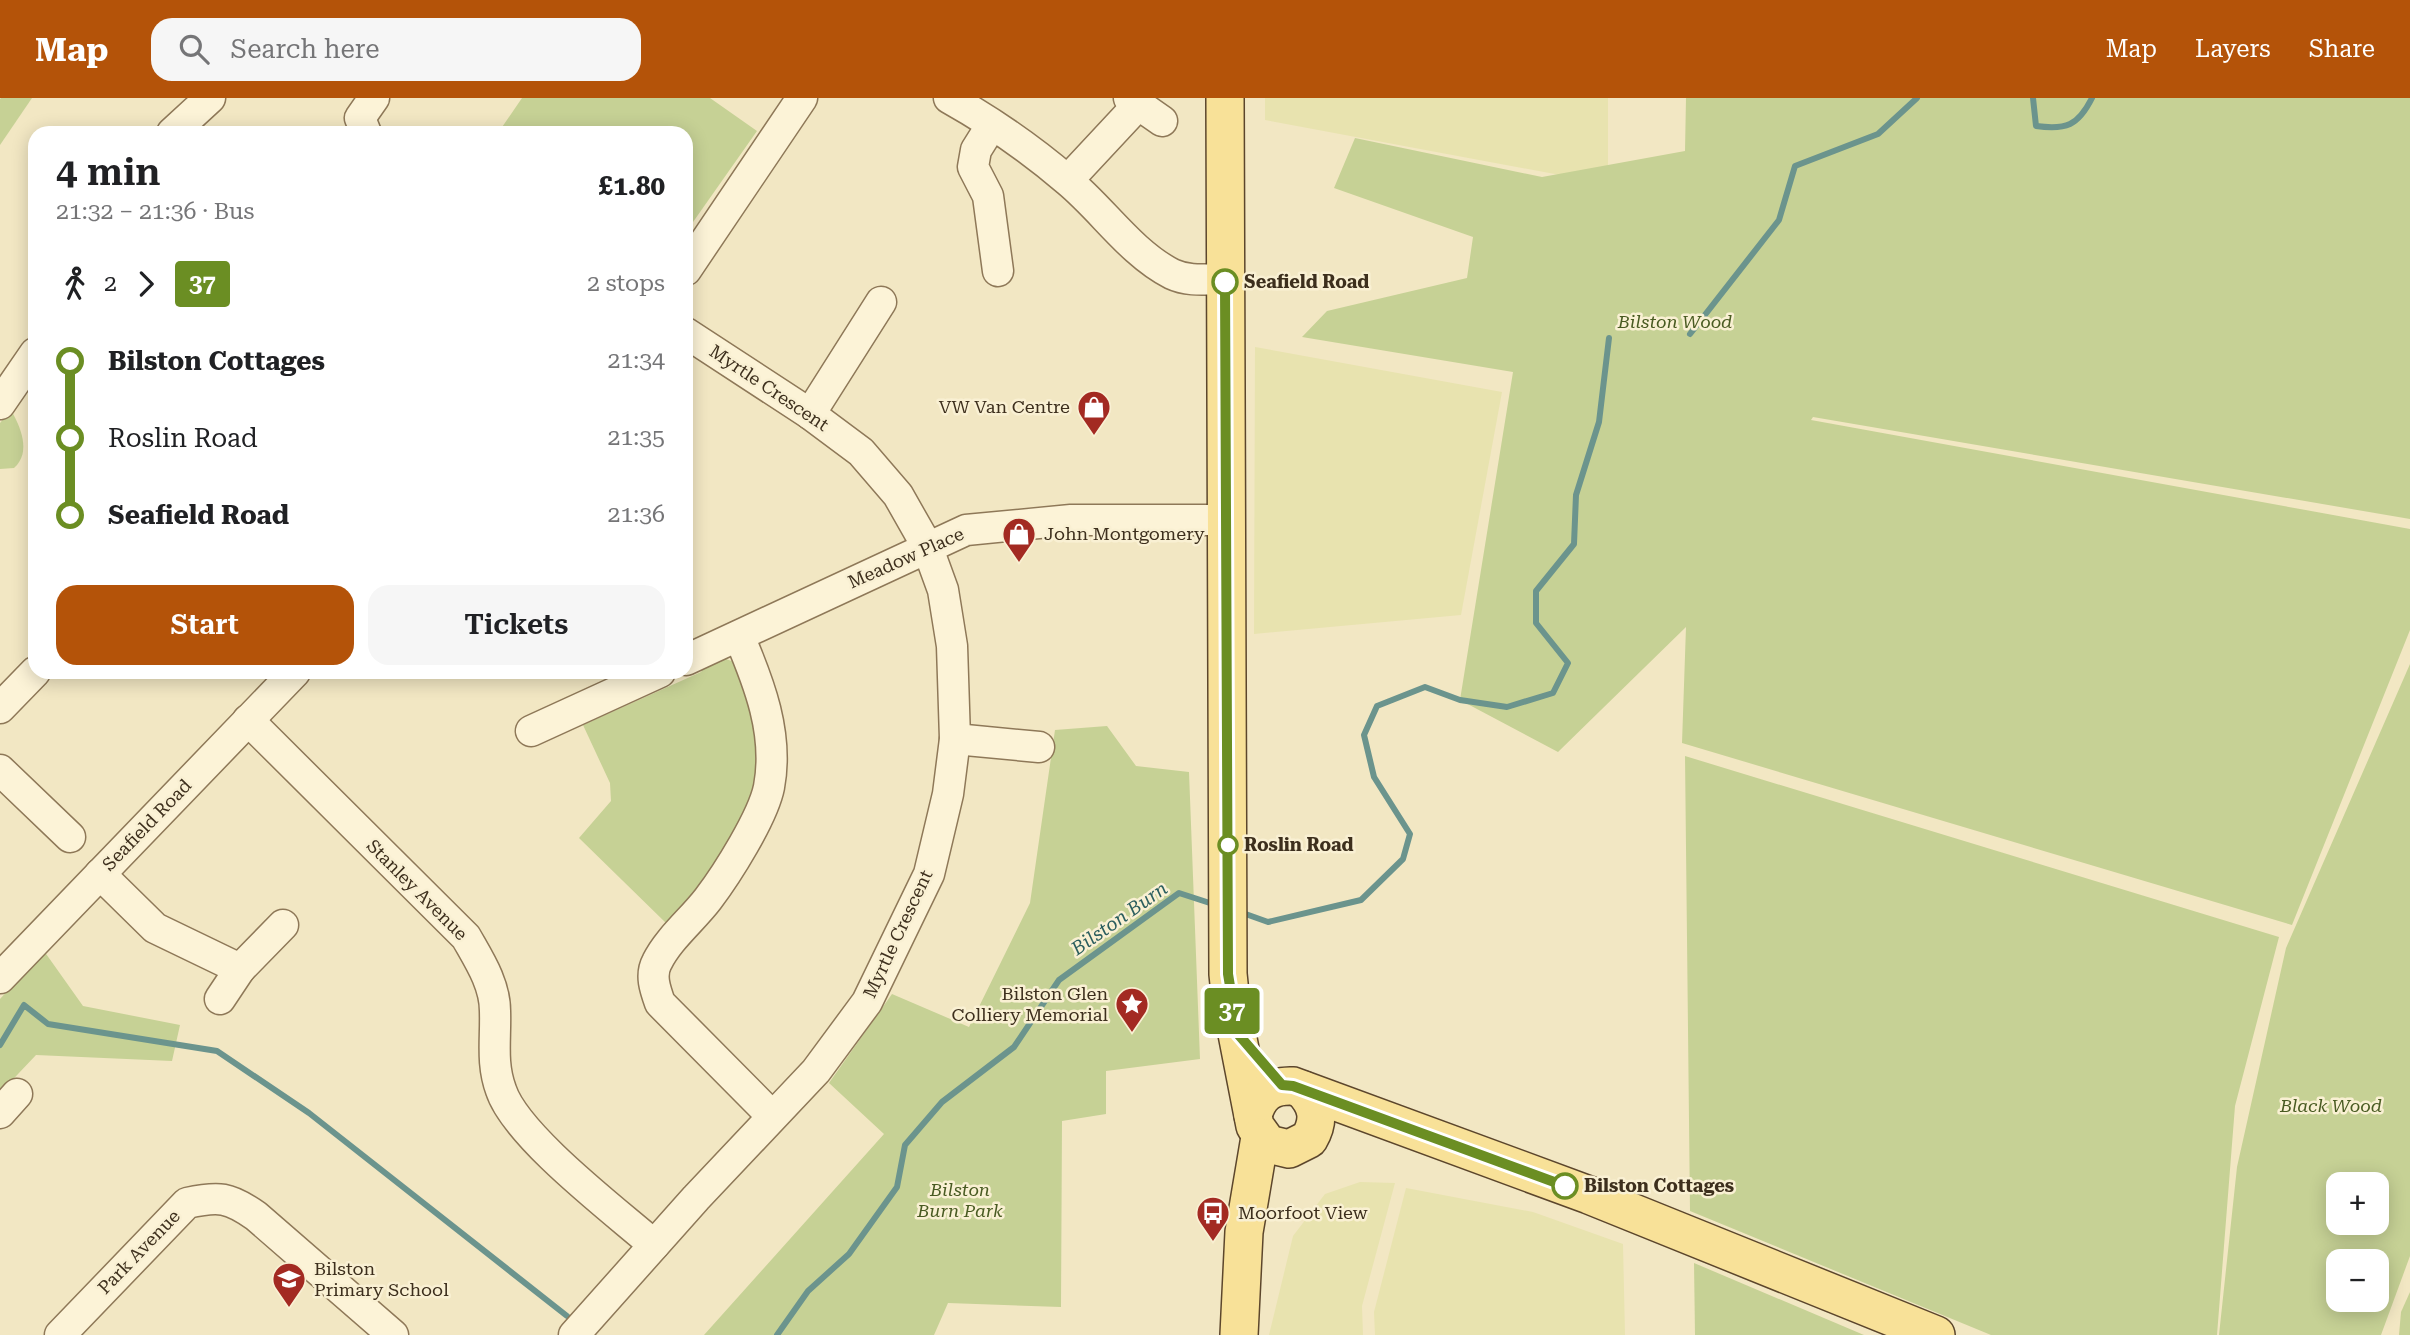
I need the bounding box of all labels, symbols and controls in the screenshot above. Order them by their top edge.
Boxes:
search box [151,18,641,81]
text: Map [35,30,109,69]
icon: search [175,30,213,68]
text: Search here [231,34,380,64]
text: Map [2106,35,2157,63]
text: Layers [2195,35,2271,63]
text: Share [2309,35,2375,63]
text: 4 min [56,150,161,194]
text: £1.80 [599,171,665,201]
text: 21:32 – 21:36 · Bus [56,198,254,225]
icon: walk [56,265,94,303]
icon: forward [127,265,165,303]
marker: Seafield Road [1212,269,1238,295]
text: 2 [104,270,117,297]
text: 37 [189,270,216,298]
text: 2 stops [587,270,665,297]
place label: Seafield Road [1244,271,1369,292]
park label: Bilston Wood [1617,311,1732,332]
street label: Myrtle Crescent [706,340,833,435]
text: Bilston Cottages [108,346,325,376]
text: 21:34 [608,347,665,374]
shop icon: VW Van Centre [1075,388,1113,437]
place label: VW Van Centre [939,396,1070,417]
text: Roslin Road [108,423,258,453]
text: 21:35 [608,424,665,451]
text: Seafield Road [108,500,289,530]
text: 21:36 [608,501,665,528]
shop icon: John Montgomery [1000,515,1038,564]
street label: Meadow Place [845,523,967,592]
place label: John Montgomery [1044,523,1205,544]
button: Start [56,585,354,665]
button: Tickets [368,585,665,665]
street label: Seafield Road [98,774,196,875]
place label: Roslin Road [1244,834,1353,855]
street label: Stanley Avenue [363,835,472,944]
marker: Roslin Road [1218,835,1238,855]
street label: Myrtle Crescent [859,866,937,1001]
water label: Bilston Burn [1066,877,1172,961]
place label: Bilston Glen Colliery Memorial [951,983,1108,1025]
place icon: Bilston Glen Colliery Memorial [1113,985,1151,1034]
line badge: 37 [1200,988,1264,1034]
text: 37 [1219,997,1245,1025]
park label: Black Wood [2279,1095,2382,1116]
map controls [2326,1172,2389,1312]
button: + [2326,1172,2389,1235]
marker: Bilston Cottages [1552,1173,1578,1199]
place label: Bilston Cottages [1584,1175,1734,1196]
park label: Bilston Burn Park [916,1179,1003,1221]
bus stop icon: Moorfoot View [1194,1194,1232,1243]
place label: Moorfoot View [1238,1202,1368,1223]
street label: Park Avenue [93,1205,184,1298]
button: − [2326,1249,2389,1312]
place label: Bilston Primary School [314,1258,449,1300]
school or university icon: Bilston Primary School [270,1260,308,1309]

